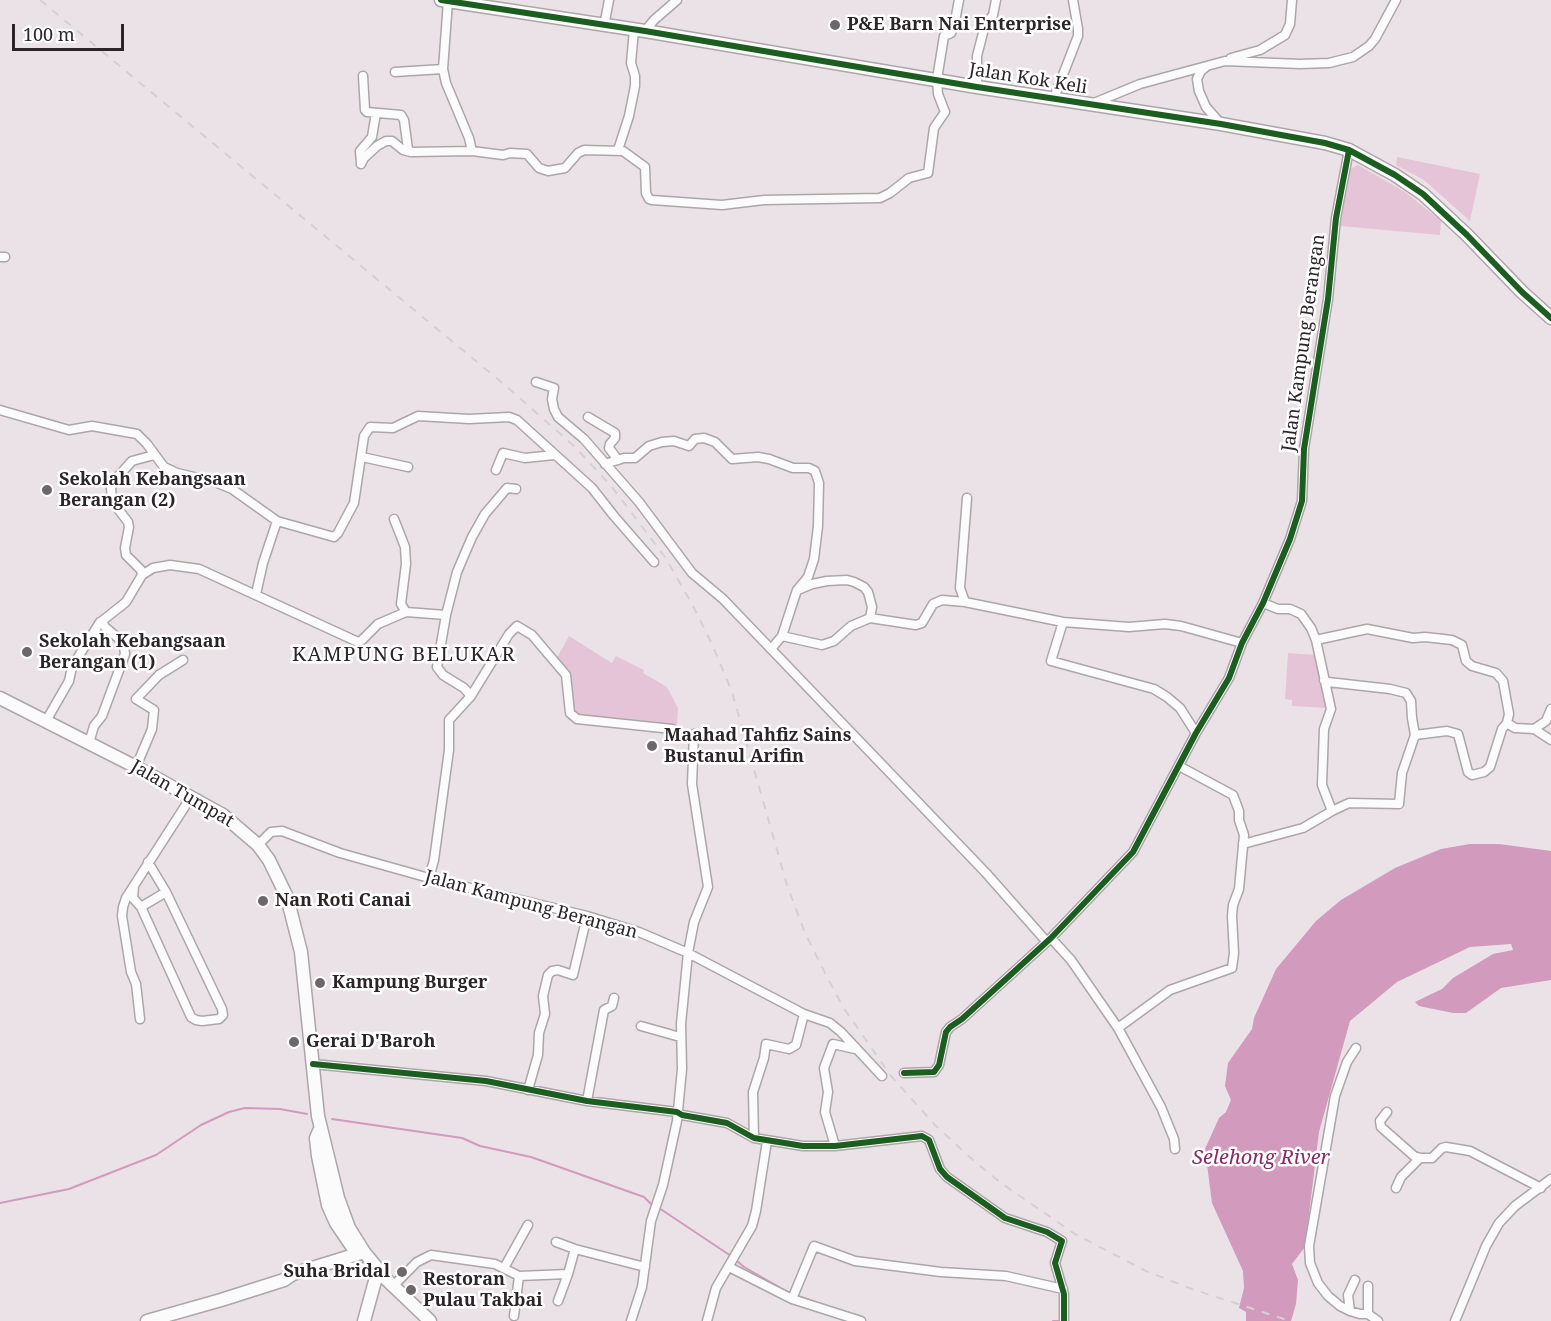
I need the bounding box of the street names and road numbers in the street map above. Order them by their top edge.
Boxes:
street label: Jalan Kok Keli [967,59,1089,99]
street label: Jalan Kampung Berangan [1278,233,1330,453]
street label: Jalan Tumpat [127,756,237,832]
street label: Jalan Kampung Berangan [422,866,640,944]

